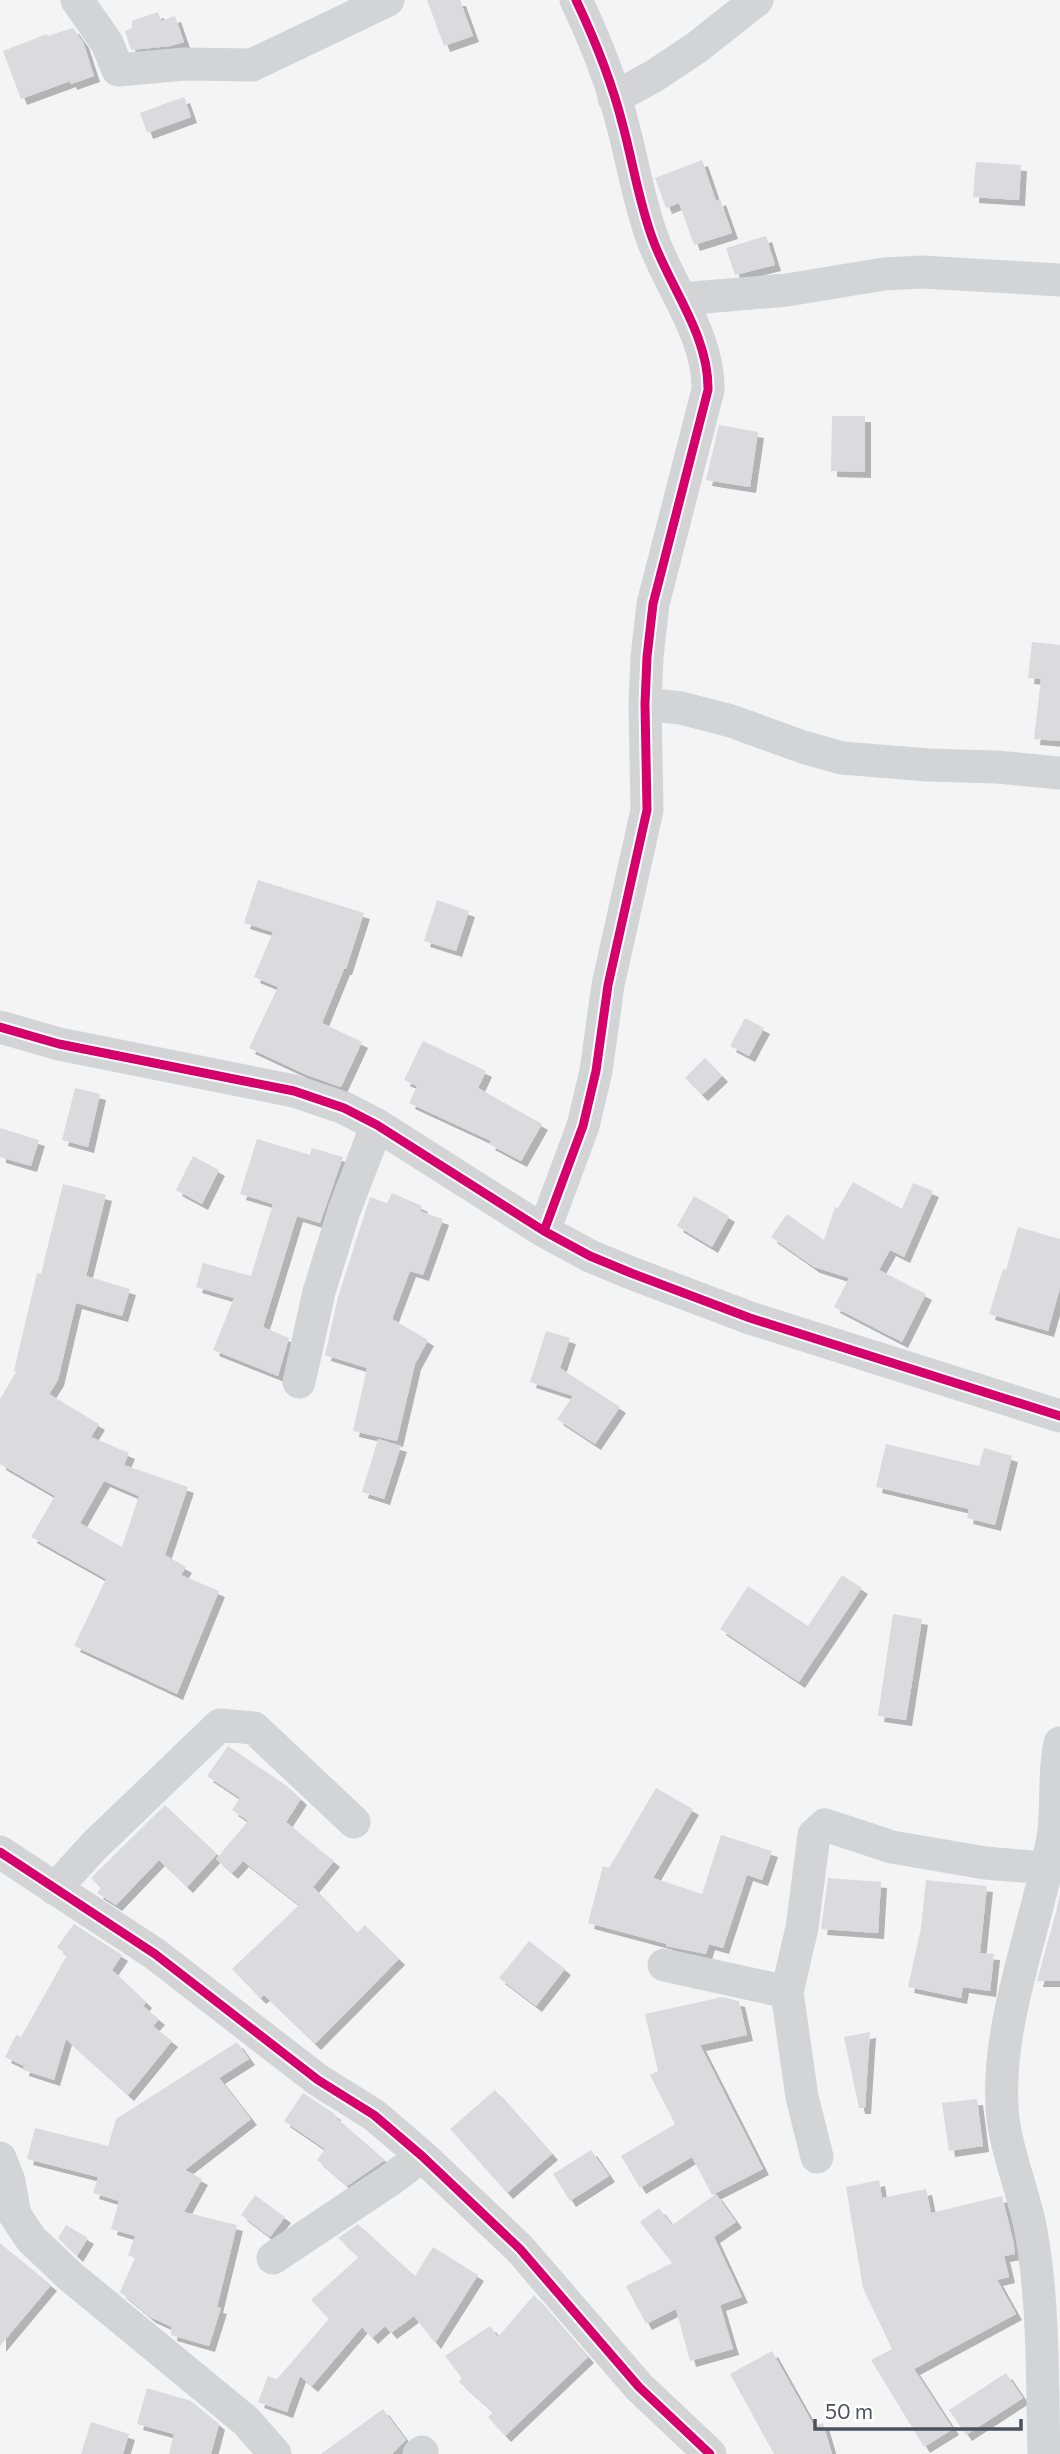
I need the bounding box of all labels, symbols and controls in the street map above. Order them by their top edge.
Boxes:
scale bar [815,2388,1021,2432]
text: 50 m [825,2398,873,2423]

